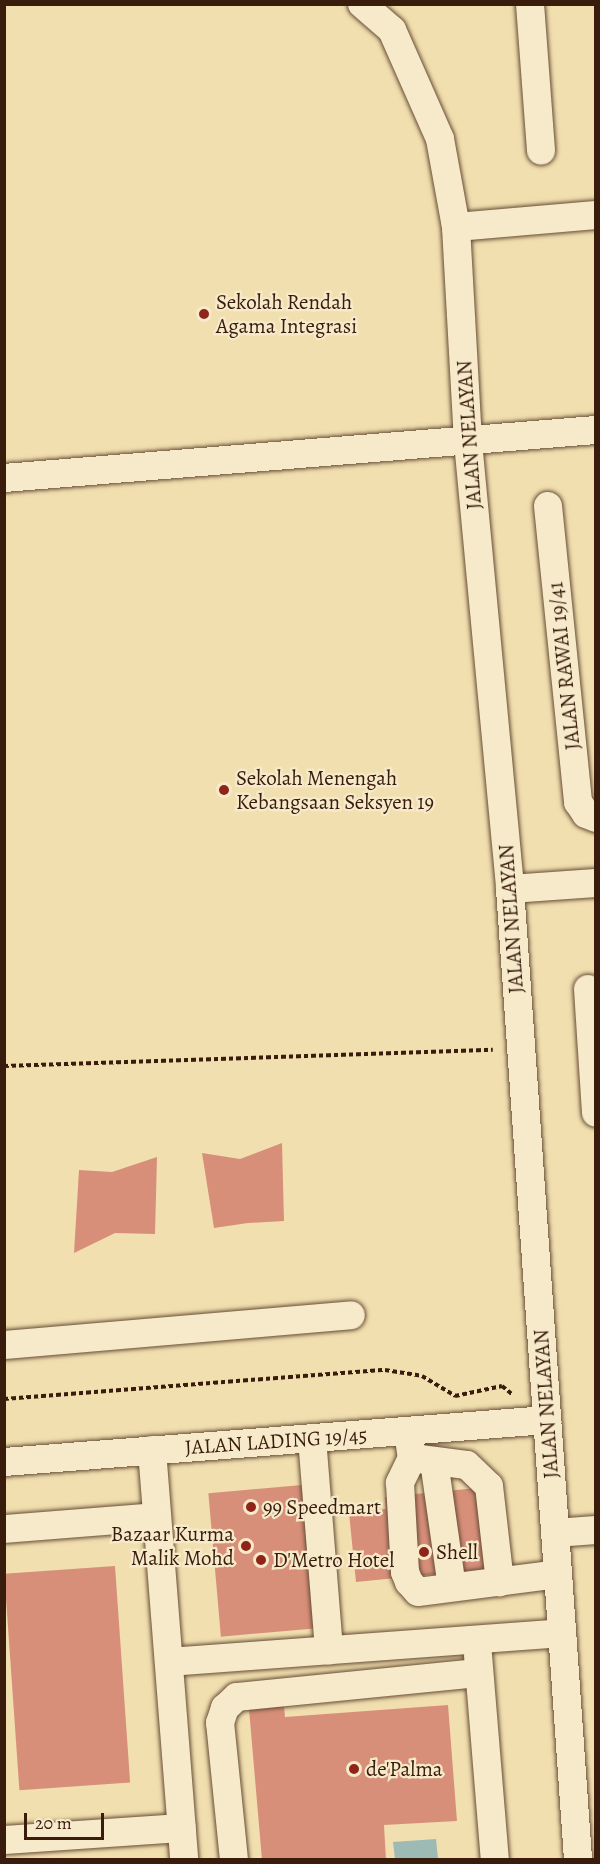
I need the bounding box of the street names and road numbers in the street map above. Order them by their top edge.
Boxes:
street label: JALAN NELAYAN [451,360,487,510]
street label: JALAN RAWAI 19/41 [543,581,585,751]
street label: JALAN NELAYAN [493,844,529,994]
street label: JALAN NELAYAN [528,1329,564,1479]
street label: JALAN LADING 19/45 [184,1422,368,1460]

